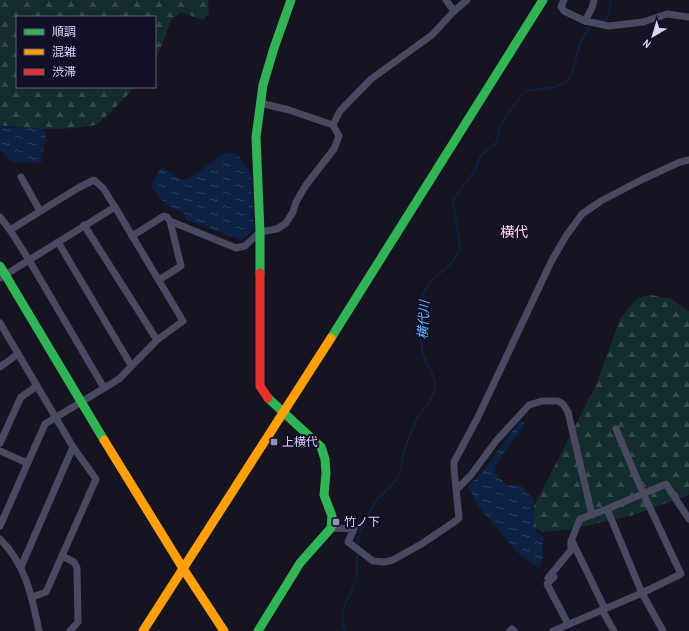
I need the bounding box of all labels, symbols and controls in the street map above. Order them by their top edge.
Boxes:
legend [16,16,156,88]
north arrow [633,16,673,56]
text: 順調 [52,24,76,40]
text: N [640,36,654,51]
text: 混雑 [52,44,76,60]
text: 渋滞 [52,64,76,80]
district label: 横代 [500,223,528,241]
water label: 横代川 [414,298,433,340]
place label: 上横代 [282,434,318,450]
marker: 上横代 [269,437,279,447]
place label: 竹ノ下 [344,514,380,530]
marker: 竹ノ下 [331,517,341,527]

